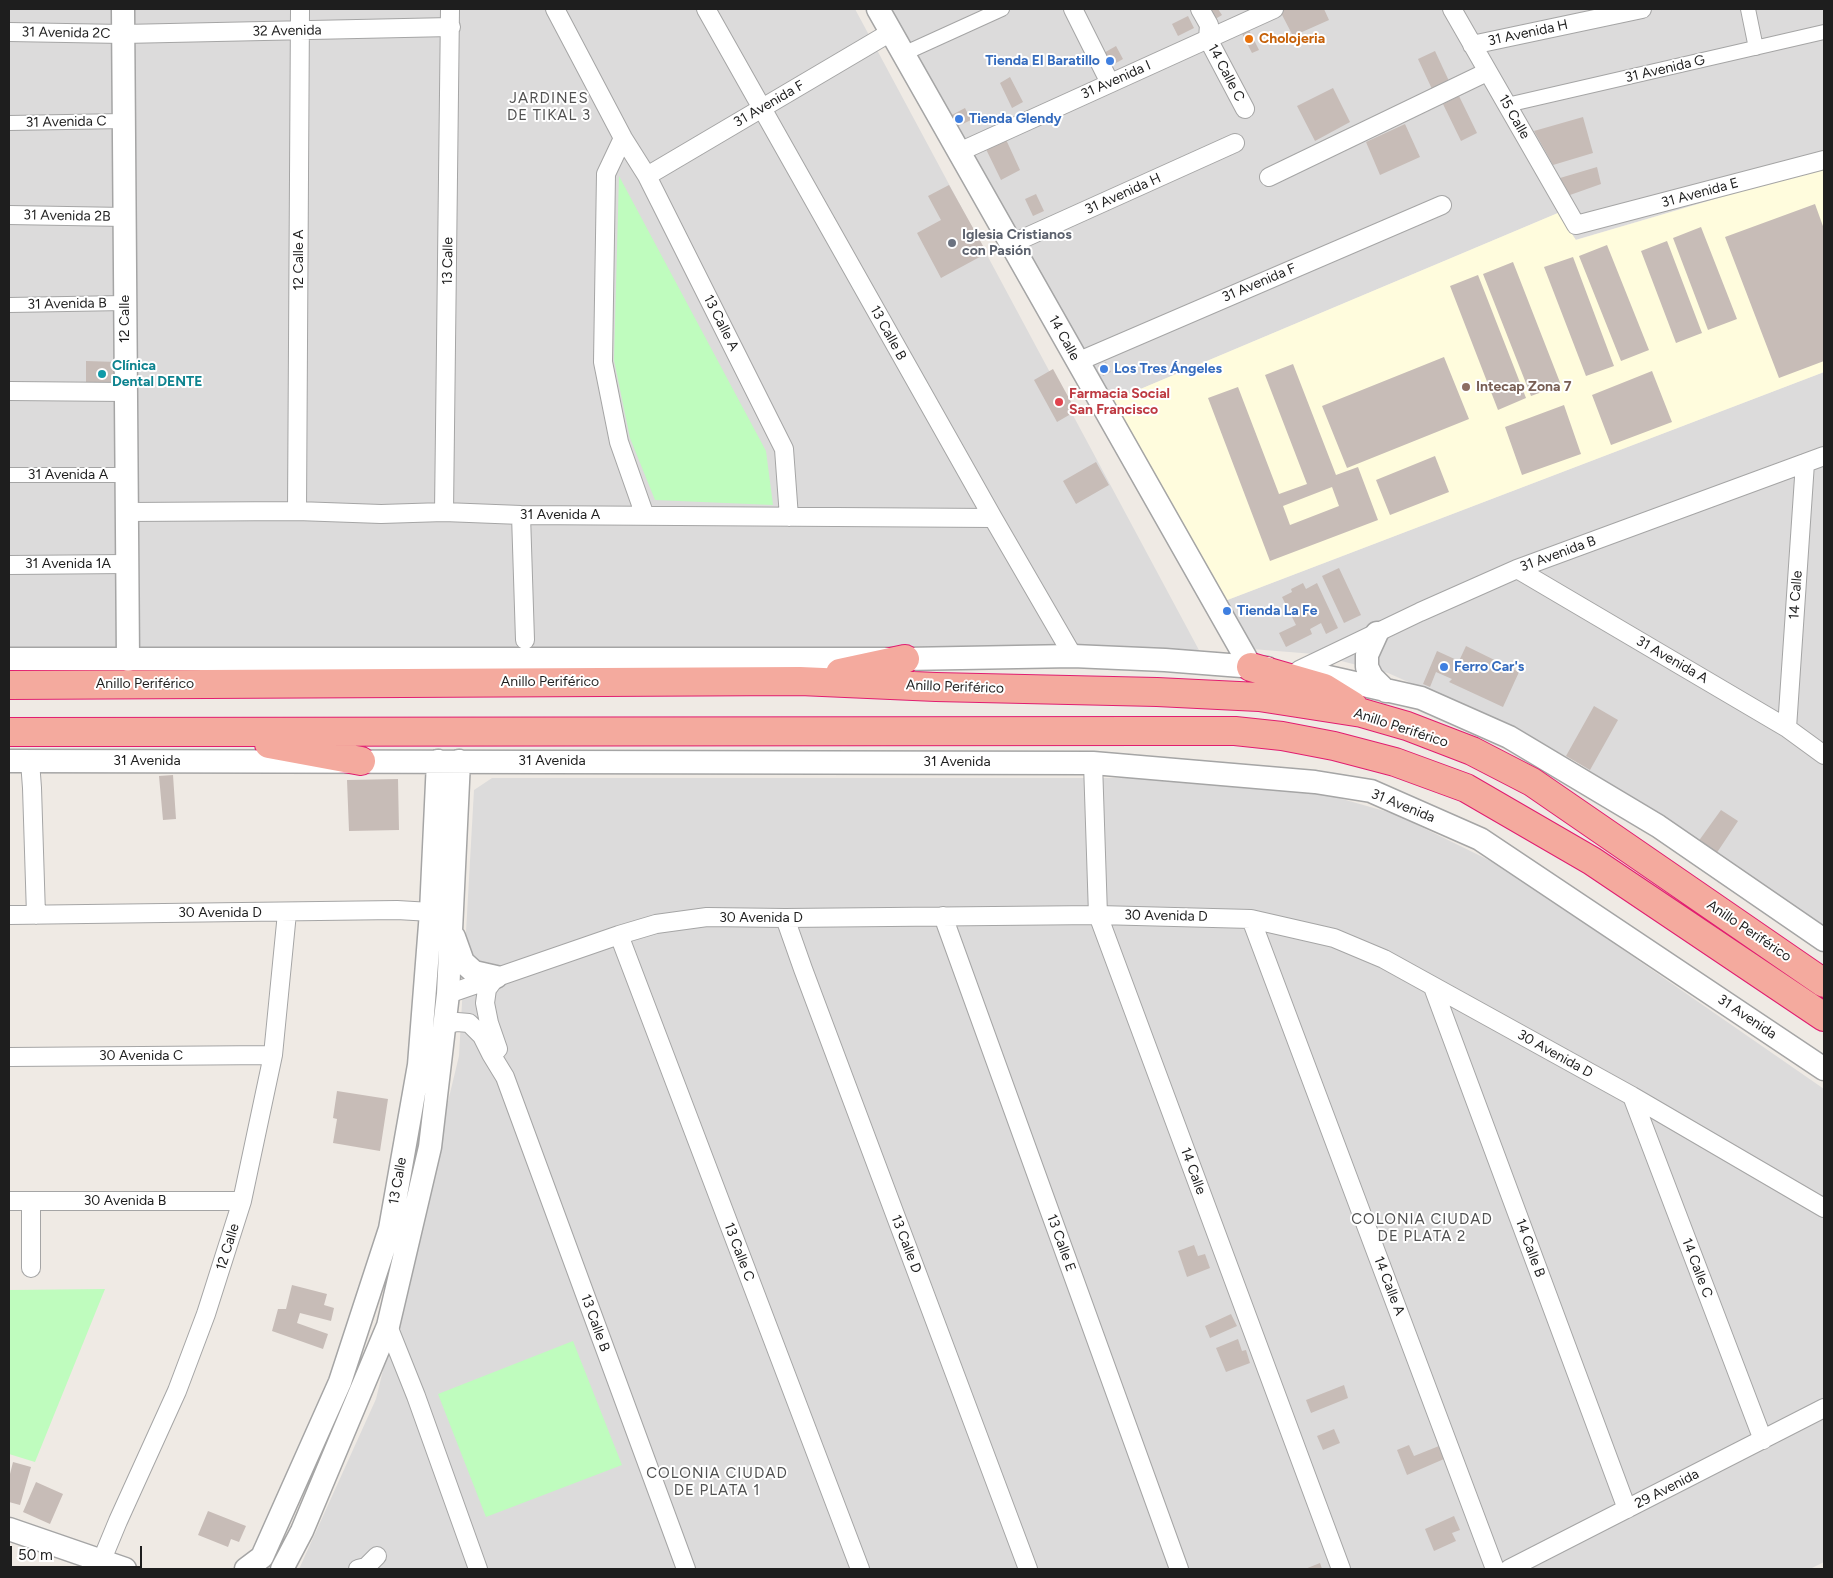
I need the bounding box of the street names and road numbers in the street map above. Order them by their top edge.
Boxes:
street label: 31 Avenida H [1486,16,1570,50]
street label: 32 Avenida [252,22,322,40]
street label: 31 Avenida 2C [22,24,110,42]
street label: 14 Calle C [1204,41,1248,105]
street label: 31 Avenida G [1623,52,1707,86]
street label: 31 Avenida I [1079,57,1153,103]
street label: 31 Avenida F [731,77,807,131]
street label: 15 Calle [1495,92,1533,142]
street label: 31 Avenida C [25,113,107,131]
street label: 31 Avenida H [1082,170,1164,218]
street label: 31 Avenida E [1660,175,1740,211]
street label: 31 Avenida 2B [23,207,111,225]
street label: 12 Calle A [291,229,307,291]
street label: 13 Calle [439,237,457,285]
street label: 31 Avenida F [1220,260,1298,306]
street label: 13 Calle A [700,292,742,354]
street label: 31 Avenida B [27,295,107,313]
street label: 12 Calle [117,295,133,343]
street label: 13 Calle B [866,303,910,363]
street label: 14 Calle [1045,313,1083,363]
street label: 31 Avenida A [28,467,108,483]
street label: 31 Avenida A [520,507,600,523]
street label: 31 Avenida B [1518,533,1598,575]
street label: 31 Avenida 1A [25,556,111,572]
street label: 14 Calle [1786,570,1806,620]
street label: 31 Avenida A [1633,633,1711,687]
street label: Anillo Periférico [501,674,599,690]
street label: Anillo Periférico [96,676,194,692]
street label: Anillo Periférico [906,677,1004,697]
street label: Anillo Periférico [1352,705,1450,751]
street label: 31 Avenida [113,753,181,769]
street label: 31 Avenida [518,753,586,769]
street label: 31 Avenida [923,754,991,770]
street label: 31 Avenida [1369,786,1437,826]
street label: Anillo Periférico [1704,897,1794,965]
street label: 30 Avenida D [178,905,262,921]
street label: 30 Avenida D [1124,907,1208,925]
street label: 30 Avenida D [719,910,803,926]
street label: 31 Avenida [1714,991,1780,1043]
street label: 30 Avenida D [1514,1026,1596,1082]
street label: 30 Avenida C [99,1048,183,1064]
street label: 14 Calle [1177,1145,1209,1197]
street label: 13 Calle [386,1156,410,1206]
street label: 30 Avenida B [84,1193,166,1209]
street label: 13 Calle E [1043,1212,1079,1274]
street label: 13 Calle D [887,1213,925,1275]
street label: 14 Calle B [1512,1216,1548,1280]
street label: 13 Calle C [720,1220,758,1284]
street label: 12 Calle [213,1222,243,1272]
street label: 14 Calle C [1678,1236,1716,1300]
street label: 14 Calle A [1370,1254,1408,1318]
street label: 13 Calle B [577,1292,613,1354]
street label: 29 Avenida [1632,1466,1702,1512]

